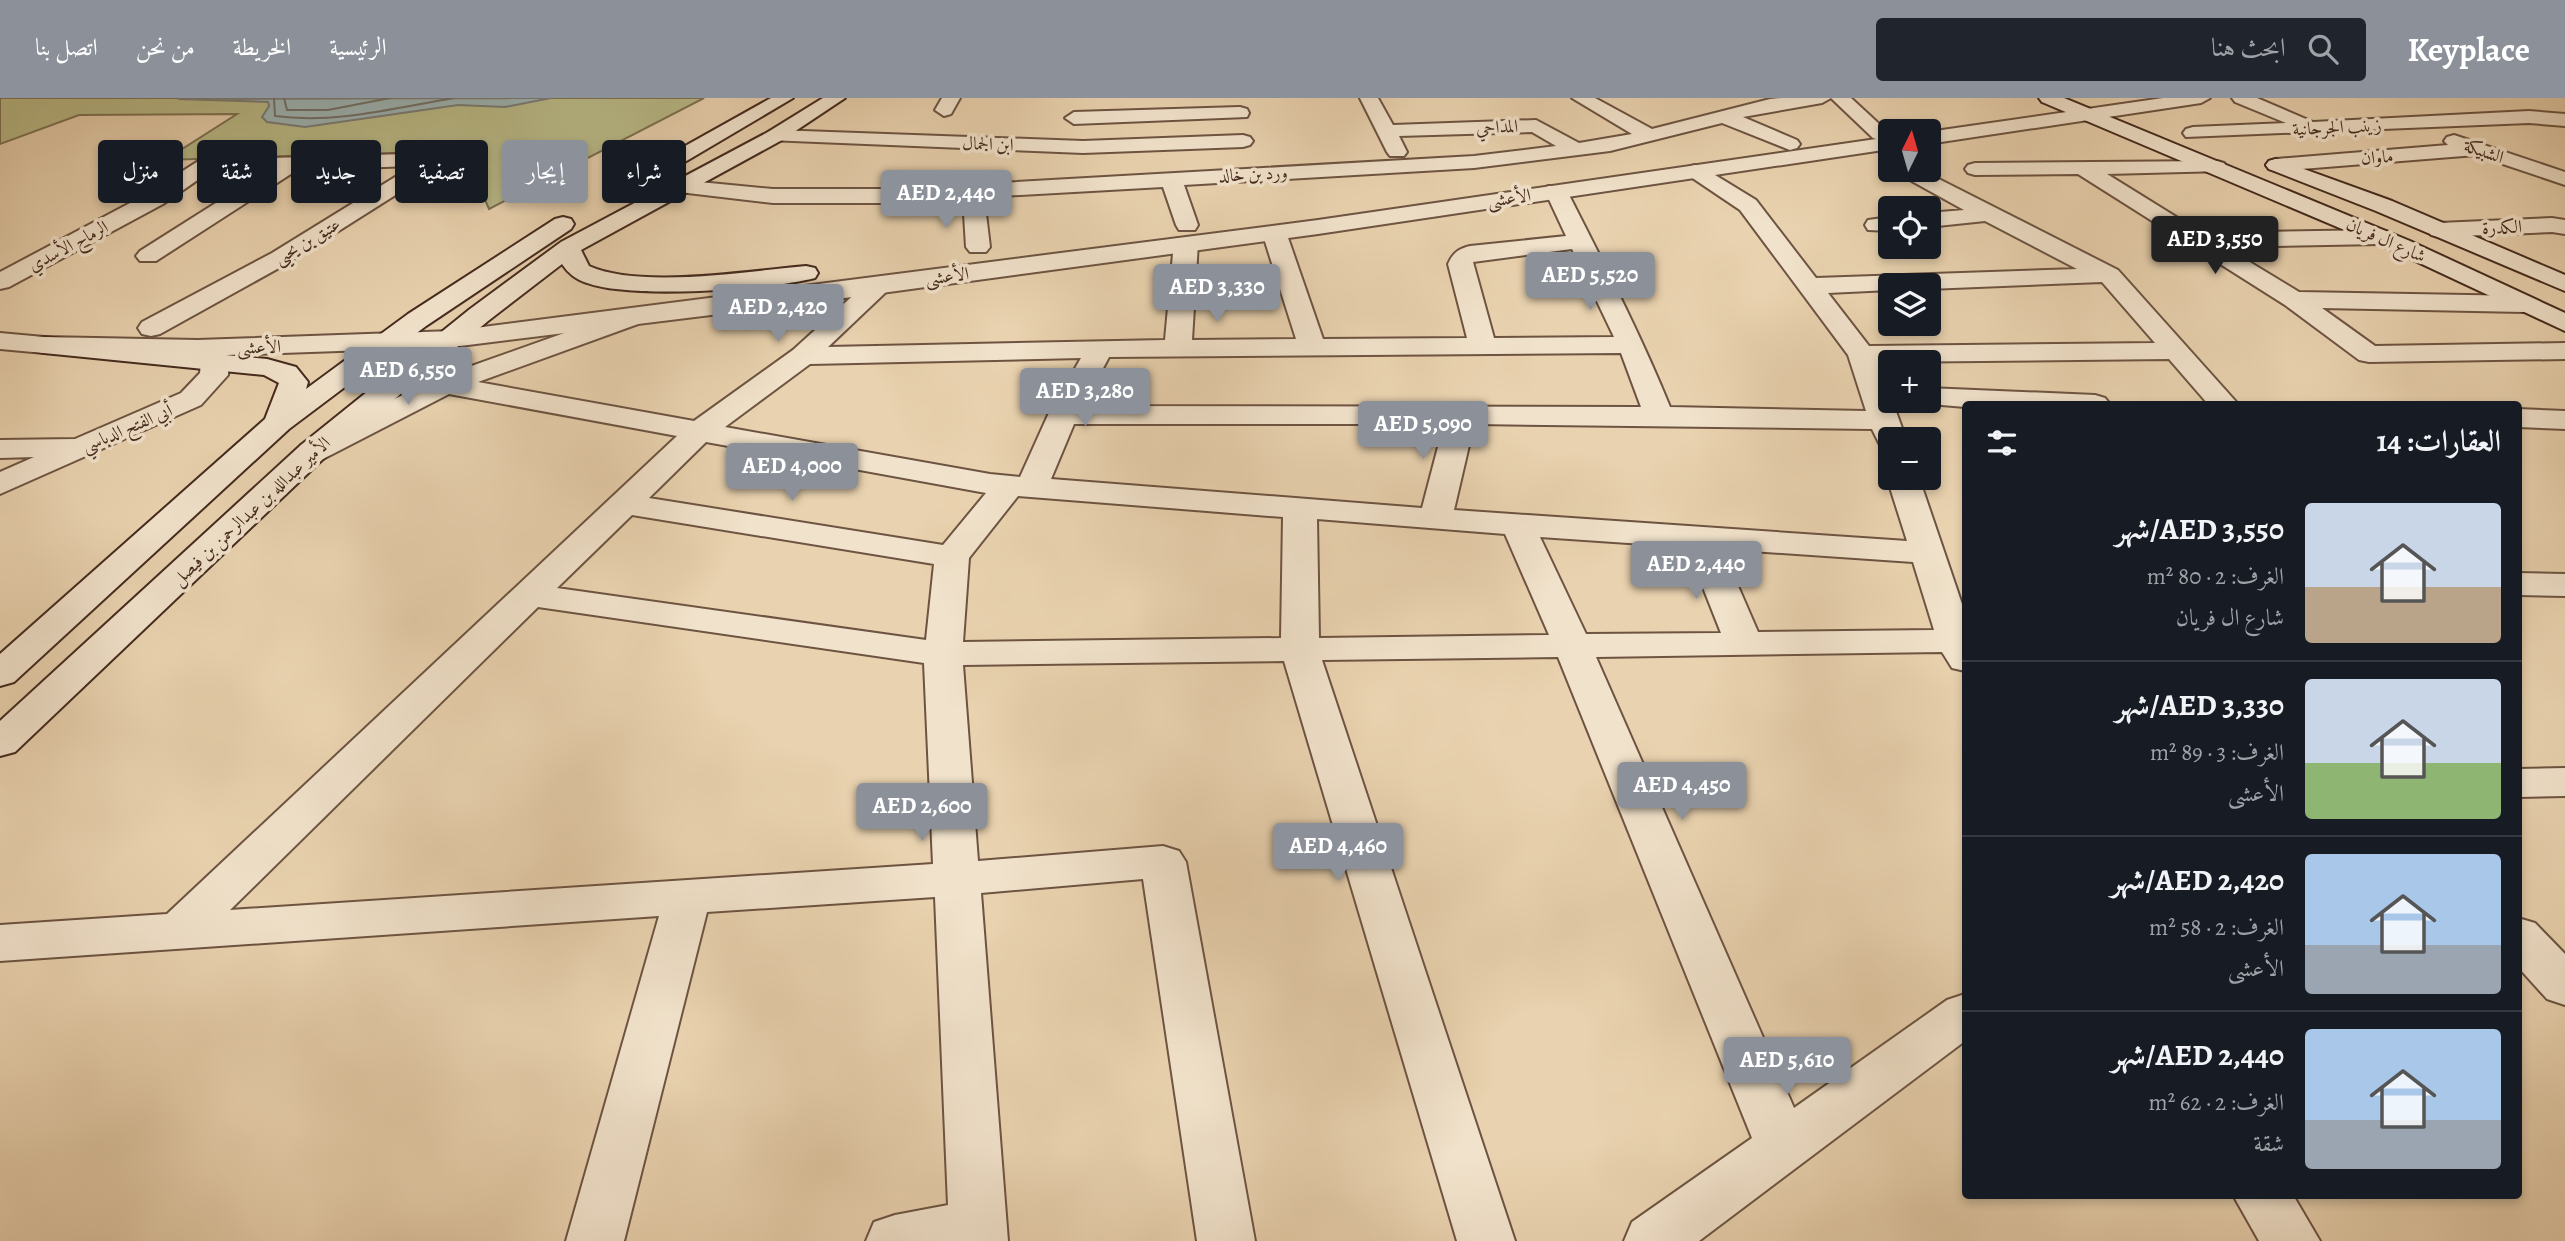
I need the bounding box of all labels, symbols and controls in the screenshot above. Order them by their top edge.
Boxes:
search box [1876,18,2366,81]
text: Keyplace [2408,27,2530,72]
text: ابحث هنا [2211,30,2286,65]
icon: search [2304,30,2342,68]
text: اتصل بنا [35,31,98,63]
text: من نحن [136,31,195,63]
text: الخريطة [233,31,291,63]
text: الرئيسية [329,31,387,63]
street label: زينب الجرجانية [2292,113,2382,141]
street label: المداحي [1475,114,1519,143]
north arrow [1878,119,1941,182]
map controls [1878,119,1941,490]
street label: ابن الجمال [962,131,1014,157]
street label: الشبيكة [2460,133,2507,169]
chip: منزل [98,140,183,203]
chip: شقة [197,140,277,203]
chip: جديد [291,140,381,203]
chip: تصفية [395,140,488,203]
chip: إيجار [502,140,588,203]
chip: شراء [602,140,686,203]
street label: ماوان [2360,144,2394,170]
street label: ورد بن خالد [1218,160,1288,188]
pin: AED 2,440 [866,170,1026,230]
text: AED 2,440 [897,177,995,208]
street label: الأعشى [1485,182,1533,214]
button: locate [1878,196,1941,259]
street label: عتيق بن يحيى [269,212,346,273]
street label: شارع ال فريان [2341,212,2430,271]
street label: الرماح الأسدي [23,214,114,281]
street label: الكدرة [2482,214,2522,240]
pin: AED 3,550 [2135,216,2295,276]
text: AED 3,550 [2167,223,2263,254]
pin: AED 5,520 [1510,252,1670,312]
text: AED 5,520 [1542,259,1638,290]
street label: الأعشى [923,260,971,292]
pin: AED 3,330 [1137,264,1297,324]
text: AED 3,330 [1169,271,1265,302]
button: layers [1878,273,1941,336]
pin: AED 2,420 [698,285,858,344]
text: AED 2,420 [729,291,827,322]
street label: الأعشى [237,333,282,361]
pin: AED 6,550 [328,348,488,407]
button: + [1878,350,1941,413]
text: AED 6,550 [360,354,456,385]
pin: AED 3,280 [1005,368,1165,428]
text: AED 3,280 [1036,375,1134,406]
street label: أبي الفتح الدباسي [78,397,179,462]
pin: AED 5,090 [1343,402,1503,461]
text: AED 5,090 [1374,408,1472,439]
text: العقارات: 14 [2377,421,2501,461]
icon: filters [1983,424,2021,462]
button: − [1878,427,1941,490]
street label: الأمير عبدالله بن عبدالرحمن بن فيصل [166,430,336,592]
pin: AED 4,000 [712,444,872,503]
text: AED 4,000 [742,450,842,481]
text: AED 3,550/شهر [2115,509,2284,549]
icon: home [2361,531,2445,615]
pin: AED 2,440 [1616,542,1776,601]
text: AED 2,440 [1647,548,1745,579]
text: الغرف: 2 · 80 m² [2147,561,2284,592]
text: شارع ال فريان [2176,602,2284,633]
text: AED 3,330/شهر [2115,685,2284,725]
icon: home [2361,707,2445,791]
text: الغرف: 3 · 89 m² [2150,737,2284,768]
pin: AED 4,450 [1602,762,1762,822]
text: AED 4,450 [1633,769,1731,800]
text: الأعشى [2228,778,2284,809]
pin: AED 2,600 [842,784,1002,843]
text: AED 2,600 [872,790,972,821]
pin: AED 4,460 [1258,824,1418,883]
text: AED 4,460 [1289,830,1387,861]
text: AED 2,420/شهر [2111,860,2284,900]
icon: home [2361,882,2445,966]
text: الغرف: 2 · 58 m² [2149,912,2284,943]
text: الأعشى [2228,953,2284,984]
text: AED 2,440/شهر [2111,1035,2284,1075]
pin: AED 5,610 [1707,1038,1867,1097]
text: AED 5,610 [1740,1044,1834,1075]
icon: home [2361,1057,2445,1141]
text: الغرف: 2 · 62 m² [2149,1087,2284,1118]
text: شقة [2254,1128,2284,1159]

